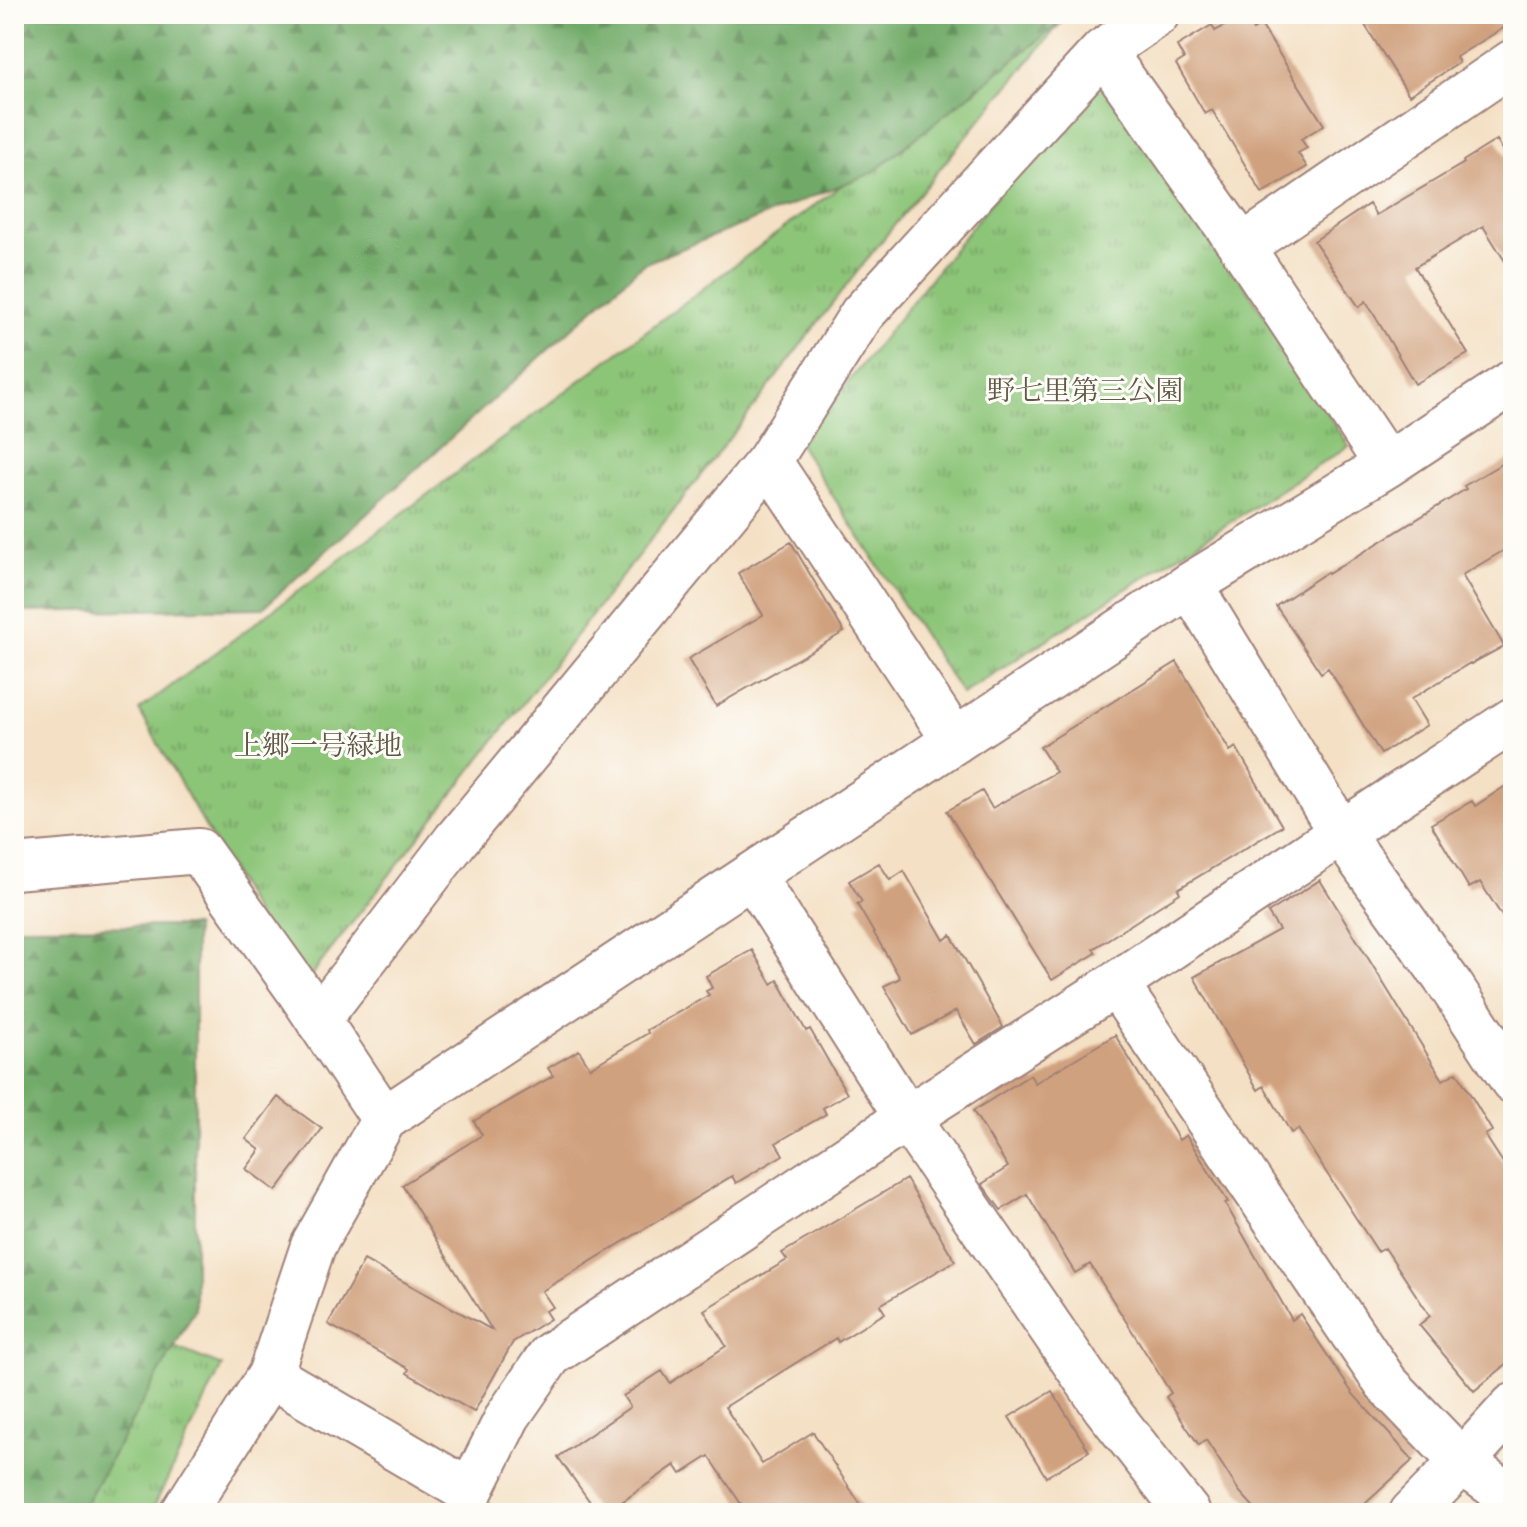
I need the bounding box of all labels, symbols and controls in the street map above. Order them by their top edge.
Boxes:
park label: 野七里第三公園 [987,375,1183,410]
park label: 上郷一号緑地 [234,730,402,765]

